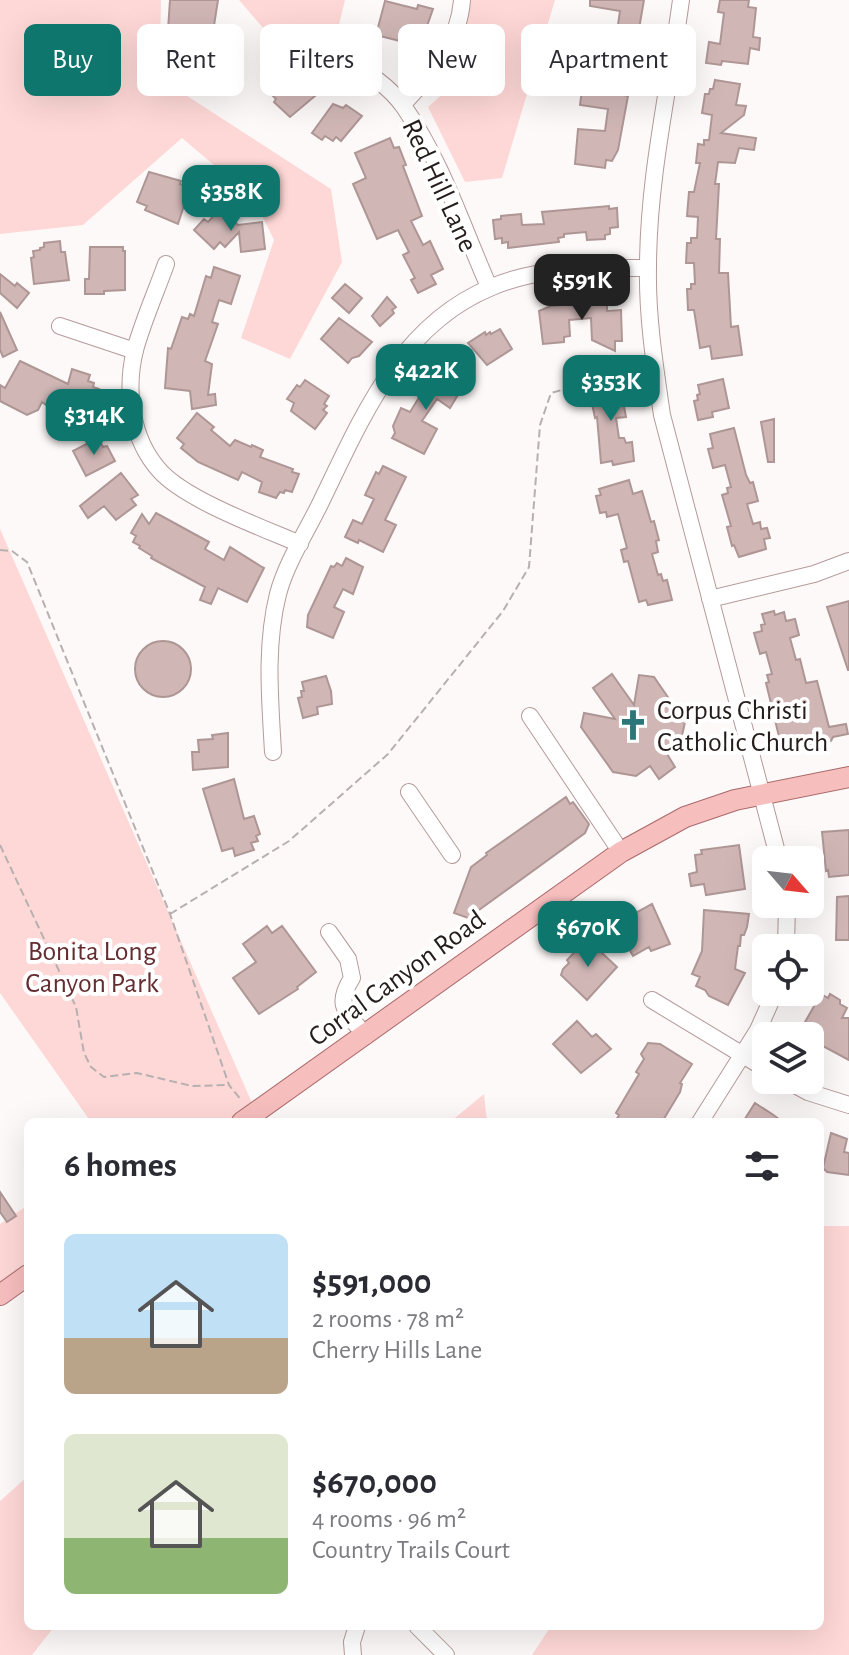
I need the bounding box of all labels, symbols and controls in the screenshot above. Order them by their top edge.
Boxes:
chip: Buy [24,24,121,96]
chip: Rent [137,24,244,96]
chip: Filters [260,24,382,96]
chip: New [398,24,505,96]
chip: Apartment [521,24,696,96]
street label: Red Hill Lane [396,115,482,256]
pin: $358K [175,165,287,233]
text: $358K [200,178,262,204]
pin: $591K [526,254,638,322]
text: $591K [552,267,612,293]
pin: $422K [370,344,482,412]
pin: $353K [555,355,667,423]
text: $422K [394,357,458,383]
text: $353K [581,368,641,394]
pin: $314K [38,389,150,457]
text: $314K [64,402,124,428]
place label: Corpus Christi Catholic Church [657,697,828,757]
church icon: Corpus Christi Catholic Church [616,708,650,742]
north arrow [752,846,824,918]
map controls [752,846,824,1094]
pin: $670K [532,901,644,969]
street label: Corral Canyon Road [304,905,491,1052]
text: $670K [556,914,620,940]
button: locate [752,934,824,1006]
park label: Bonita Long Canyon Park [25,938,159,998]
button: layers [752,1022,824,1094]
icon: filters [740,1144,784,1188]
text: 6 homes [64,1149,177,1183]
icon: home [128,1266,224,1362]
text: $591,000 [312,1266,432,1300]
text: 2 rooms · 78 m² [312,1306,464,1332]
text: Cherry Hills Lane [312,1337,482,1363]
icon: home [128,1466,224,1562]
text: $670,000 [312,1466,437,1500]
text: 4 rooms · 96 m² [312,1506,466,1532]
text: Country Trails Court [312,1537,510,1563]

